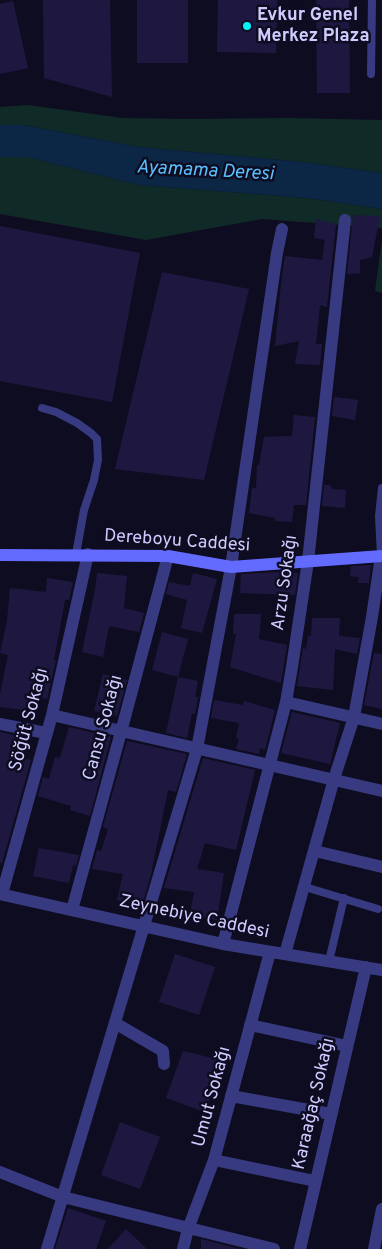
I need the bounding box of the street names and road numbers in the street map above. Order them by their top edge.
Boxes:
street label: Dereboyu Caddesi [103,526,251,558]
street label: Arzu Sokağı [269,534,303,632]
street label: Söğüt Sokağı [6,666,54,774]
street label: Cansu Sokağı [80,673,128,783]
street label: Zeynebiye Caddesi [117,892,271,944]
street label: Karaağaç Sokağı [289,1036,341,1172]
street label: Umut Sokağı [189,1044,237,1150]

